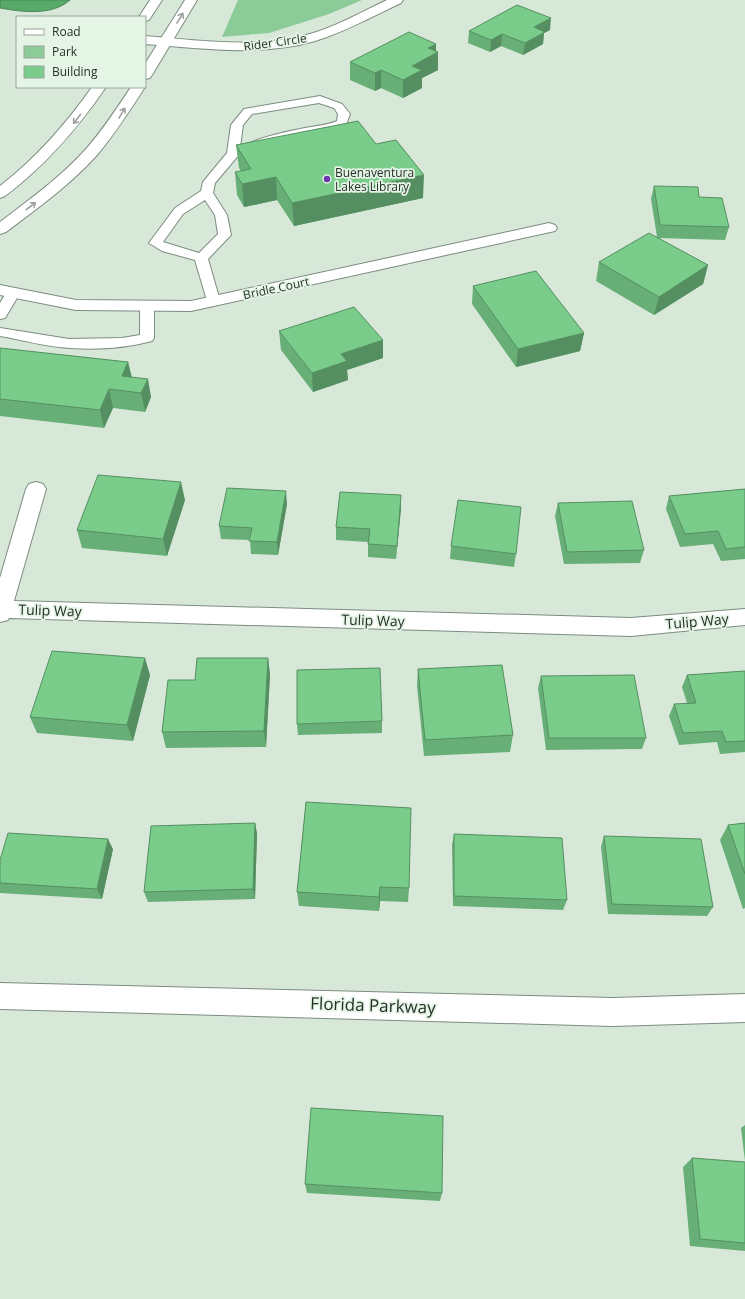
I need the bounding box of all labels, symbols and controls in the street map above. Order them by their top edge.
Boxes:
one-way arrow [176,13,184,24]
legend [16,16,146,88]
text: Road [52,23,81,40]
street label: Rider Circle [242,29,308,55]
text: Park [52,43,78,60]
text: Building [52,63,98,80]
one-way arrow [118,107,126,119]
one-way arrow [72,114,81,125]
place label: Buenaventura Lakes Library [335,164,414,195]
marker: Buenaventura Lakes Library [322,174,332,184]
one-way arrow [25,201,36,210]
street label: Bridle Court [241,273,311,303]
street label: Tulip Way [18,599,83,621]
street label: Tulip Way [341,609,406,631]
street label: Tulip Way [665,609,730,633]
street label: Florida Parkway [310,991,437,1019]

